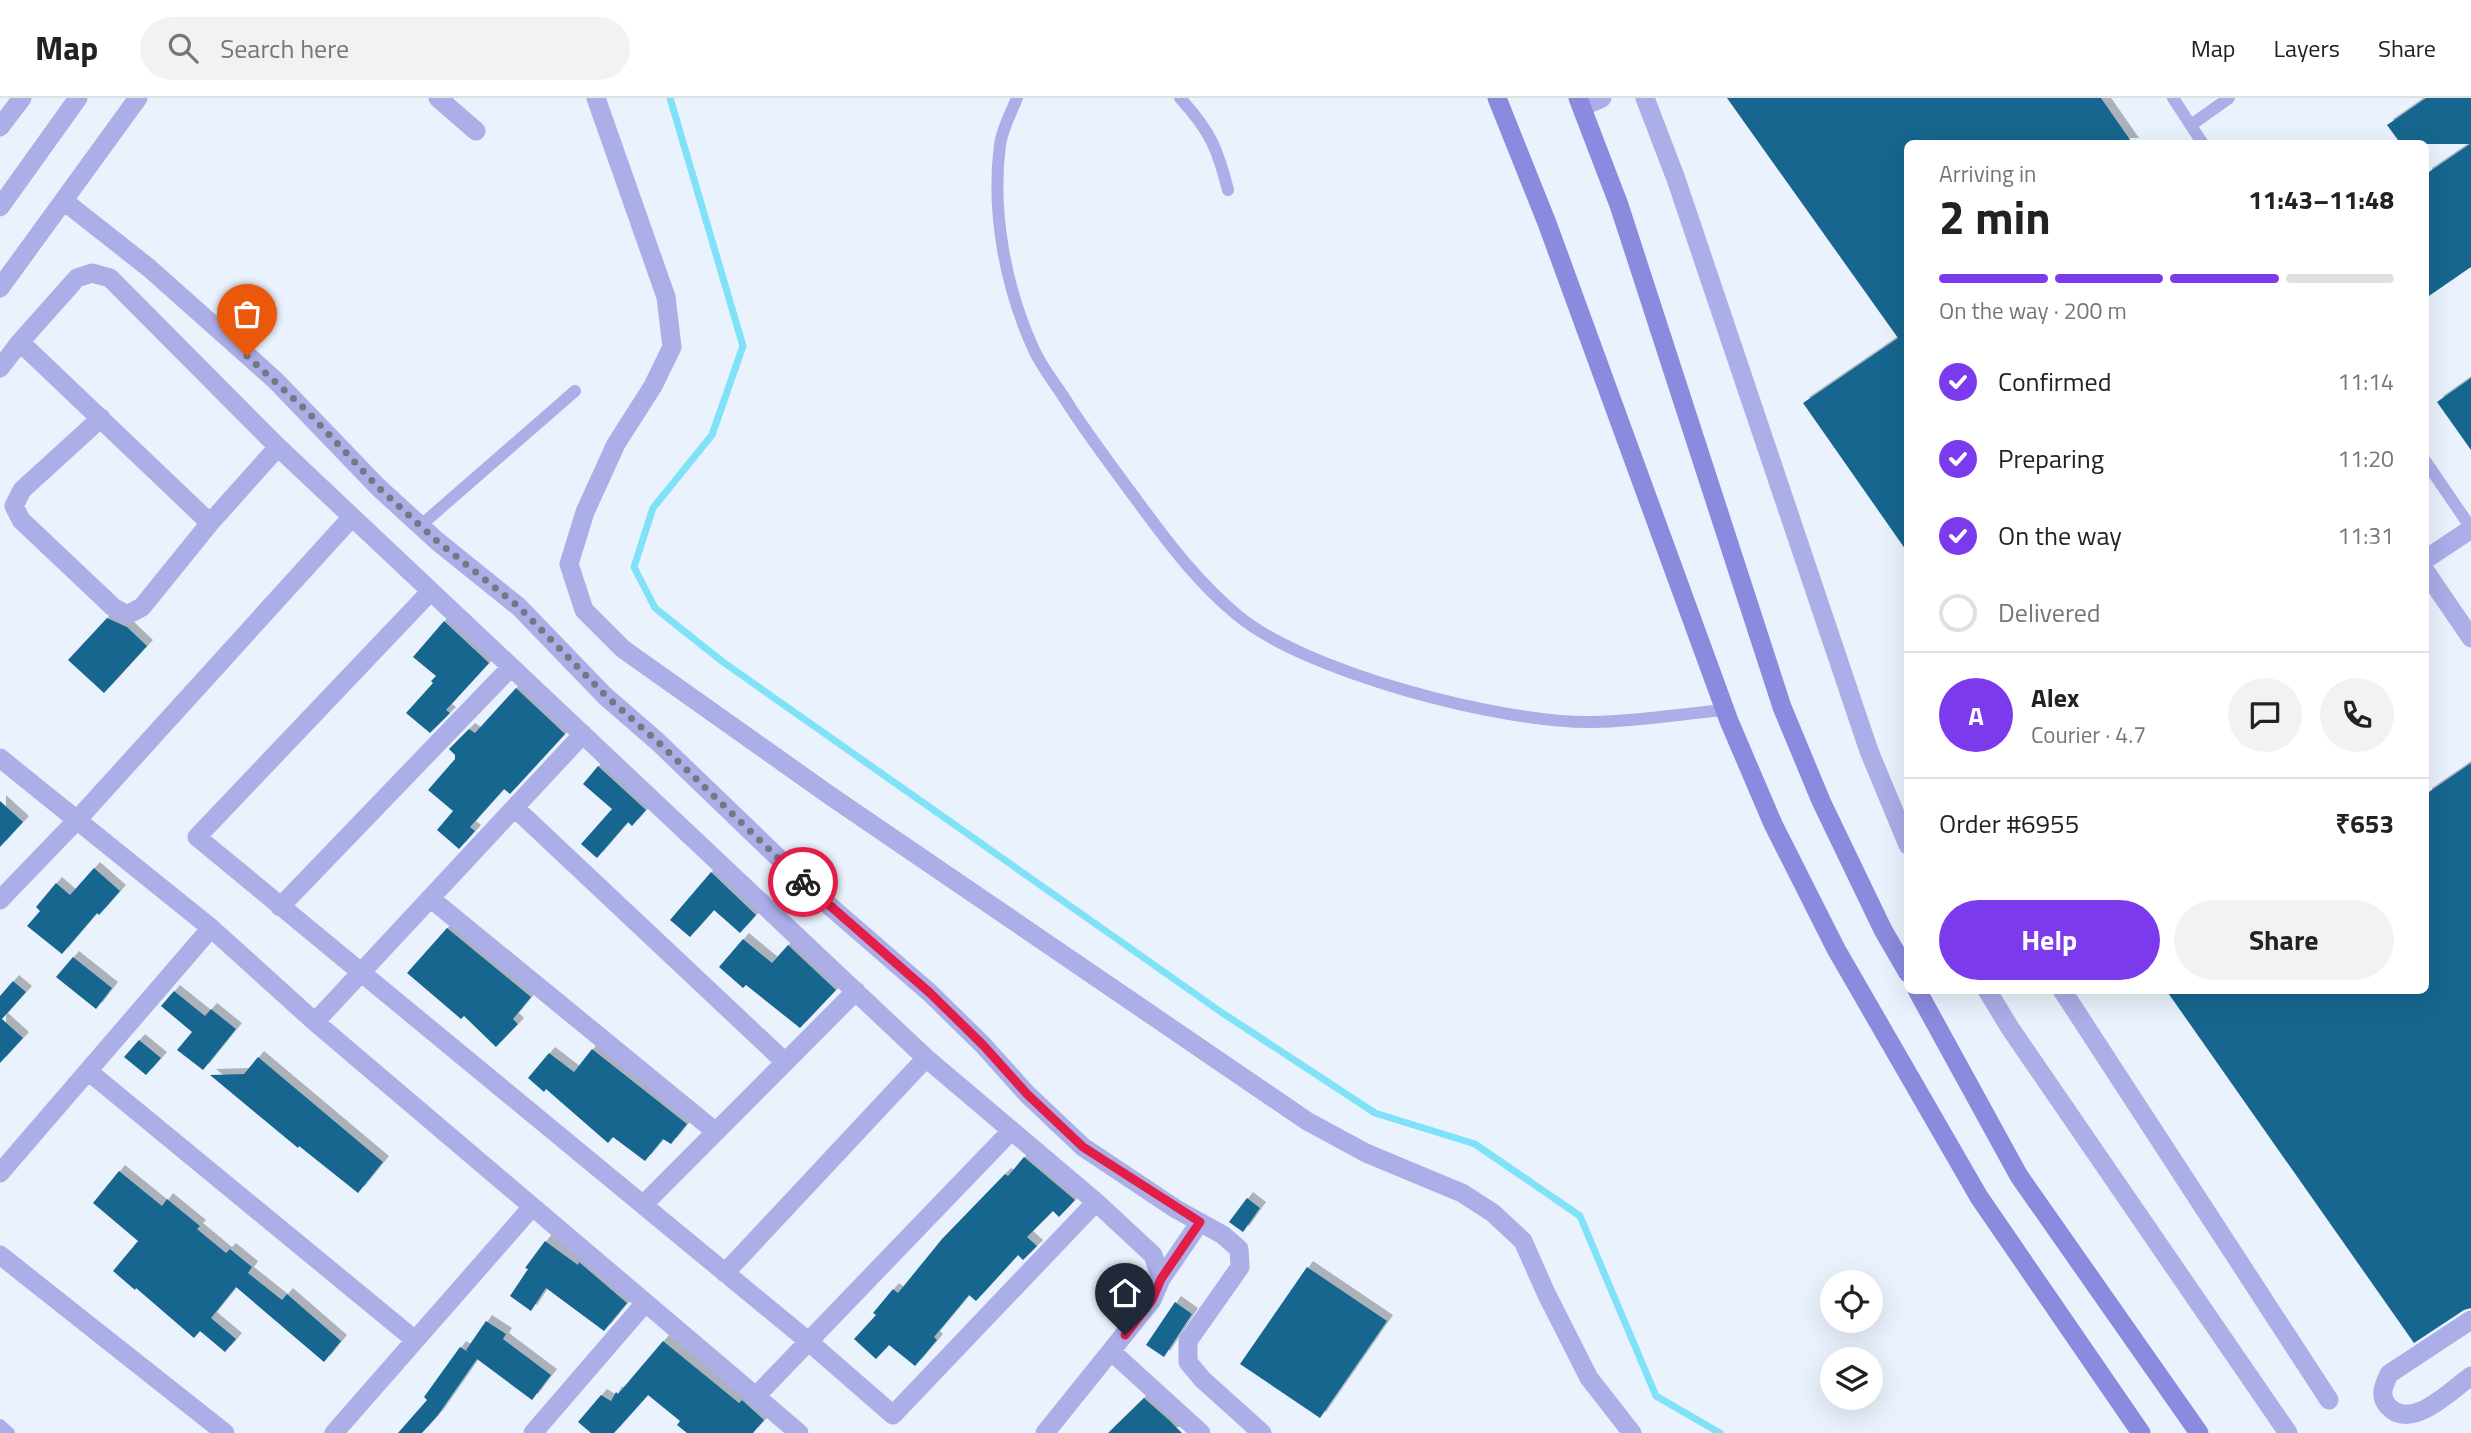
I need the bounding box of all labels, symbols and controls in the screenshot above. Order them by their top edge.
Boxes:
search box [140,17,630,80]
text: Map [35,23,98,73]
icon: search [164,29,202,67]
text: Search here [220,29,349,68]
text: Map [2191,30,2236,66]
text: Layers [2274,30,2340,66]
text: Share [2378,30,2436,66]
text: Arriving in [1939,156,2036,191]
text: 11:43–11:48 [2248,180,2394,219]
text: 2 min [1939,182,2051,252]
pin [217,284,277,356]
text: On the way · 200 m [1939,293,2127,328]
icon: bag [228,295,266,333]
text: Confirmed [1998,362,2112,401]
icon: check [1939,363,1977,401]
text: 11:14 [2337,364,2394,399]
text: Preparing [1998,439,2104,478]
icon: check [1939,440,1977,478]
text: 11:20 [2337,441,2394,476]
text: On the way [1998,516,2122,555]
icon: check [1939,517,1977,555]
text: 11:31 [2337,518,2394,553]
text: Delivered [1998,593,2101,632]
text: Alex [2031,678,2079,717]
button: chat [2228,678,2302,752]
button: phone [2320,678,2394,752]
text: A [1968,696,1984,735]
text: Courier · 4.7 [2031,717,2146,752]
text: Order #6955 [1939,804,2079,843]
text: ₹653 [2335,804,2394,843]
courier [768,847,838,917]
icon: bike [784,863,822,901]
button: Help [1939,900,2160,980]
button: Share [2174,900,2394,980]
pin [1095,1263,1155,1335]
map controls [1820,1270,1883,1410]
button: locate [1820,1270,1883,1333]
icon: home [1106,1274,1144,1312]
button: layers [1820,1347,1883,1410]

